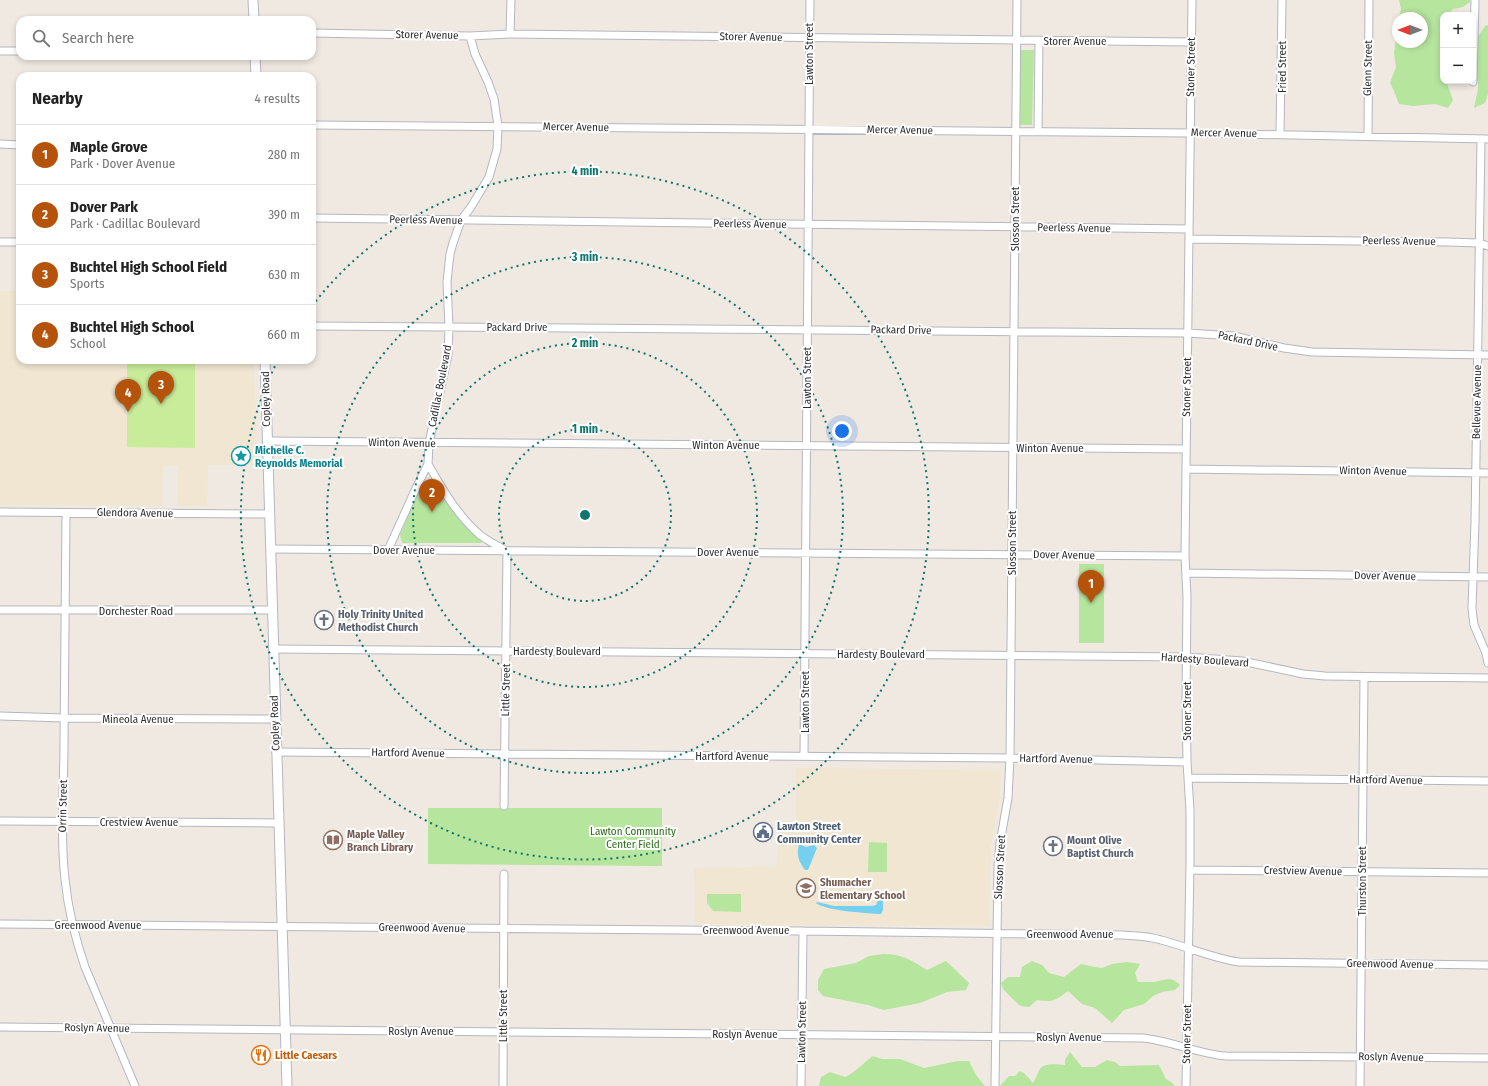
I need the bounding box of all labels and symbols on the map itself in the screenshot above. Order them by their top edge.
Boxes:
north arrow [1392,12,1428,48]
street label: Lawton Street [803,23,816,85]
street label: Storer Avenue [395,28,459,42]
street label: Storer Avenue [719,30,783,44]
street label: Storer Avenue [1043,35,1107,48]
street label: Stoner Street [1184,37,1198,97]
street label: Glenn Street [1361,40,1375,96]
street label: Fried Street [1276,41,1289,93]
street label: Mercer Avenue [543,120,609,134]
street label: Mercer Avenue [867,123,933,137]
street label: Mercer Avenue [1191,126,1257,140]
text: 4 min [571,164,599,178]
street label: Slosson Street [1009,186,1022,251]
street label: Peerless Avenue [389,213,463,227]
street label: Peerless Avenue [713,217,787,231]
street label: Peerless Avenue [1037,221,1111,235]
street label: Peerless Avenue [1362,234,1436,248]
text: 3 min [571,250,598,264]
street label: Packard Drive [487,321,547,334]
street label: Packard Drive [870,323,932,337]
street label: Packard Drive [1217,328,1279,354]
text: 2 min [571,336,598,350]
street label: Cadillac Boulevard [426,344,454,428]
street label: Lawton Street [801,347,814,409]
street label: Stoner Street [1180,357,1194,417]
street label: Bellevue Avenue [1470,365,1484,439]
pin: 3 [148,371,174,404]
street label: Copley Road [259,371,273,427]
pin: 4 [115,379,141,412]
your location [832,421,852,441]
text: 1 min [572,422,598,436]
street label: Winton Avenue [368,436,436,450]
street label: Winton Avenue [692,439,760,452]
street label: Winton Avenue [1016,442,1084,455]
place label: Michelle C. Reynolds Memorial [255,444,343,470]
place icon: Michelle C. Reynolds Memorial [230,445,252,467]
street label: Winton Avenue [1339,464,1407,478]
pin: 2 [419,479,445,512]
street label: Glendora Avenue [97,506,173,520]
centre of rings [578,508,592,522]
street label: Slosson Street [1006,510,1019,575]
street label: Dover Avenue [373,544,435,557]
street label: Dover Avenue [697,546,759,559]
street label: Dover Avenue [1033,548,1095,562]
street label: Dover Avenue [1354,569,1416,583]
pin: 1 [1078,570,1104,603]
street label: Dorchester Road [99,605,173,618]
place label: Holy Trinity United Methodist Church [338,608,423,634]
church icon: Holy Trinity United Methodist Church [313,609,335,631]
street label: Hardesty Boulevard [513,645,601,658]
street label: Hardesty Boulevard [837,648,925,661]
street label: Hardesty Boulevard [1161,650,1249,670]
street label: Little Street [499,663,513,716]
street label: Lawton Street [799,671,812,733]
street label: Stoner Street [1181,681,1194,741]
street label: Copley Road [268,695,282,751]
street label: Mineola Avenue [102,713,174,726]
street label: Hartford Avenue [371,746,445,760]
street label: Hartford Avenue [695,750,769,763]
street label: Hartford Avenue [1019,752,1093,766]
street label: Hartford Avenue [1349,773,1423,787]
street label: Orrin Street [56,779,70,833]
street label: Crestview Avenue [100,816,178,829]
place label: Lawton Street Community Center [777,820,862,846]
public building icon: Lawton Street Community Center [752,821,774,843]
park label: Lawton Community Center Field [590,825,676,851]
place label: Maple Valley Branch Library [347,828,414,854]
library icon: Maple Valley Branch Library [322,829,344,851]
street label: Slosson Street [992,834,1008,900]
place label: Mount Olive Baptist Church [1067,834,1134,860]
church icon: Mount Olive Baptist Church [1042,835,1064,857]
street label: Thurston Street [1356,846,1369,916]
street label: Crestview Avenue [1264,864,1342,878]
place label: Shumacher Elementary School [820,876,906,902]
school or university icon: Shumacher Elementary School [795,877,817,899]
street label: Greenwood Avenue [55,919,141,932]
street label: Greenwood Avenue [378,921,466,935]
street label: Greenwood Avenue [703,924,789,937]
street label: Greenwood Avenue [1027,928,1113,941]
street label: Greenwood Avenue [1346,957,1434,971]
street label: Little Street [497,989,510,1042]
street label: Lawton Street [795,1001,809,1063]
street label: Stoner Street [1180,1004,1194,1064]
street label: Roslyn Avenue [64,1021,130,1035]
street label: Roslyn Avenue [388,1025,454,1038]
street label: Roslyn Avenue [712,1028,778,1041]
street label: Roslyn Avenue [1036,1031,1102,1044]
restaurant icon: Little Caesars [250,1044,272,1066]
place label: Little Caesars [275,1049,337,1062]
street label: Roslyn Avenue [1358,1050,1424,1064]

